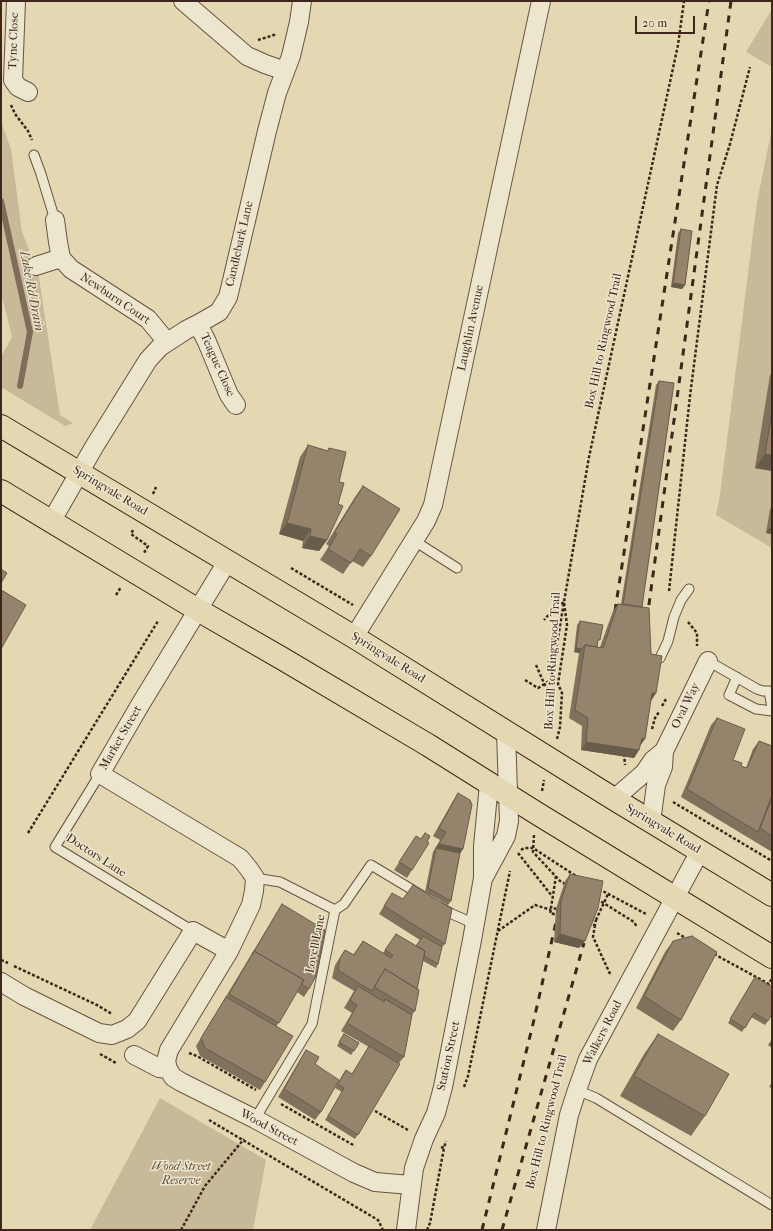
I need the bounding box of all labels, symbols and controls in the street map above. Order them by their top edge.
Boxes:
scale bar [637,8,697,34]
street label: Tyne Close [6,12,22,70]
text: 20 m [642,16,667,30]
street label: Candlebark Lane [223,200,257,288]
water label: Lake Rd Drain [16,249,46,333]
street label: Newburn Court [77,270,153,328]
street label: Box Hill to Ringwood Trail [583,272,625,410]
street label: Laughlin Avenue [455,284,487,372]
street label: Teague Close [197,331,237,399]
street label: Springvale Road [70,463,150,519]
street label: Box Hill to Ringwood Trail [542,592,564,730]
street label: Springvale Road [348,629,428,687]
street label: Oval Way [669,681,703,731]
street label: Market Street [97,703,145,773]
street label: Springvale Road [623,801,703,857]
street label: Doctors Lane [63,831,129,881]
street label: Lovell Lane [303,913,329,975]
street label: Walkers Road [581,998,625,1068]
street label: Station Street [435,1020,463,1092]
street label: Box Hill to Ringwood Trail [523,1053,571,1191]
street label: Wood Street [237,1107,301,1149]
park label: Wood Street Reserve [151,1160,211,1188]

